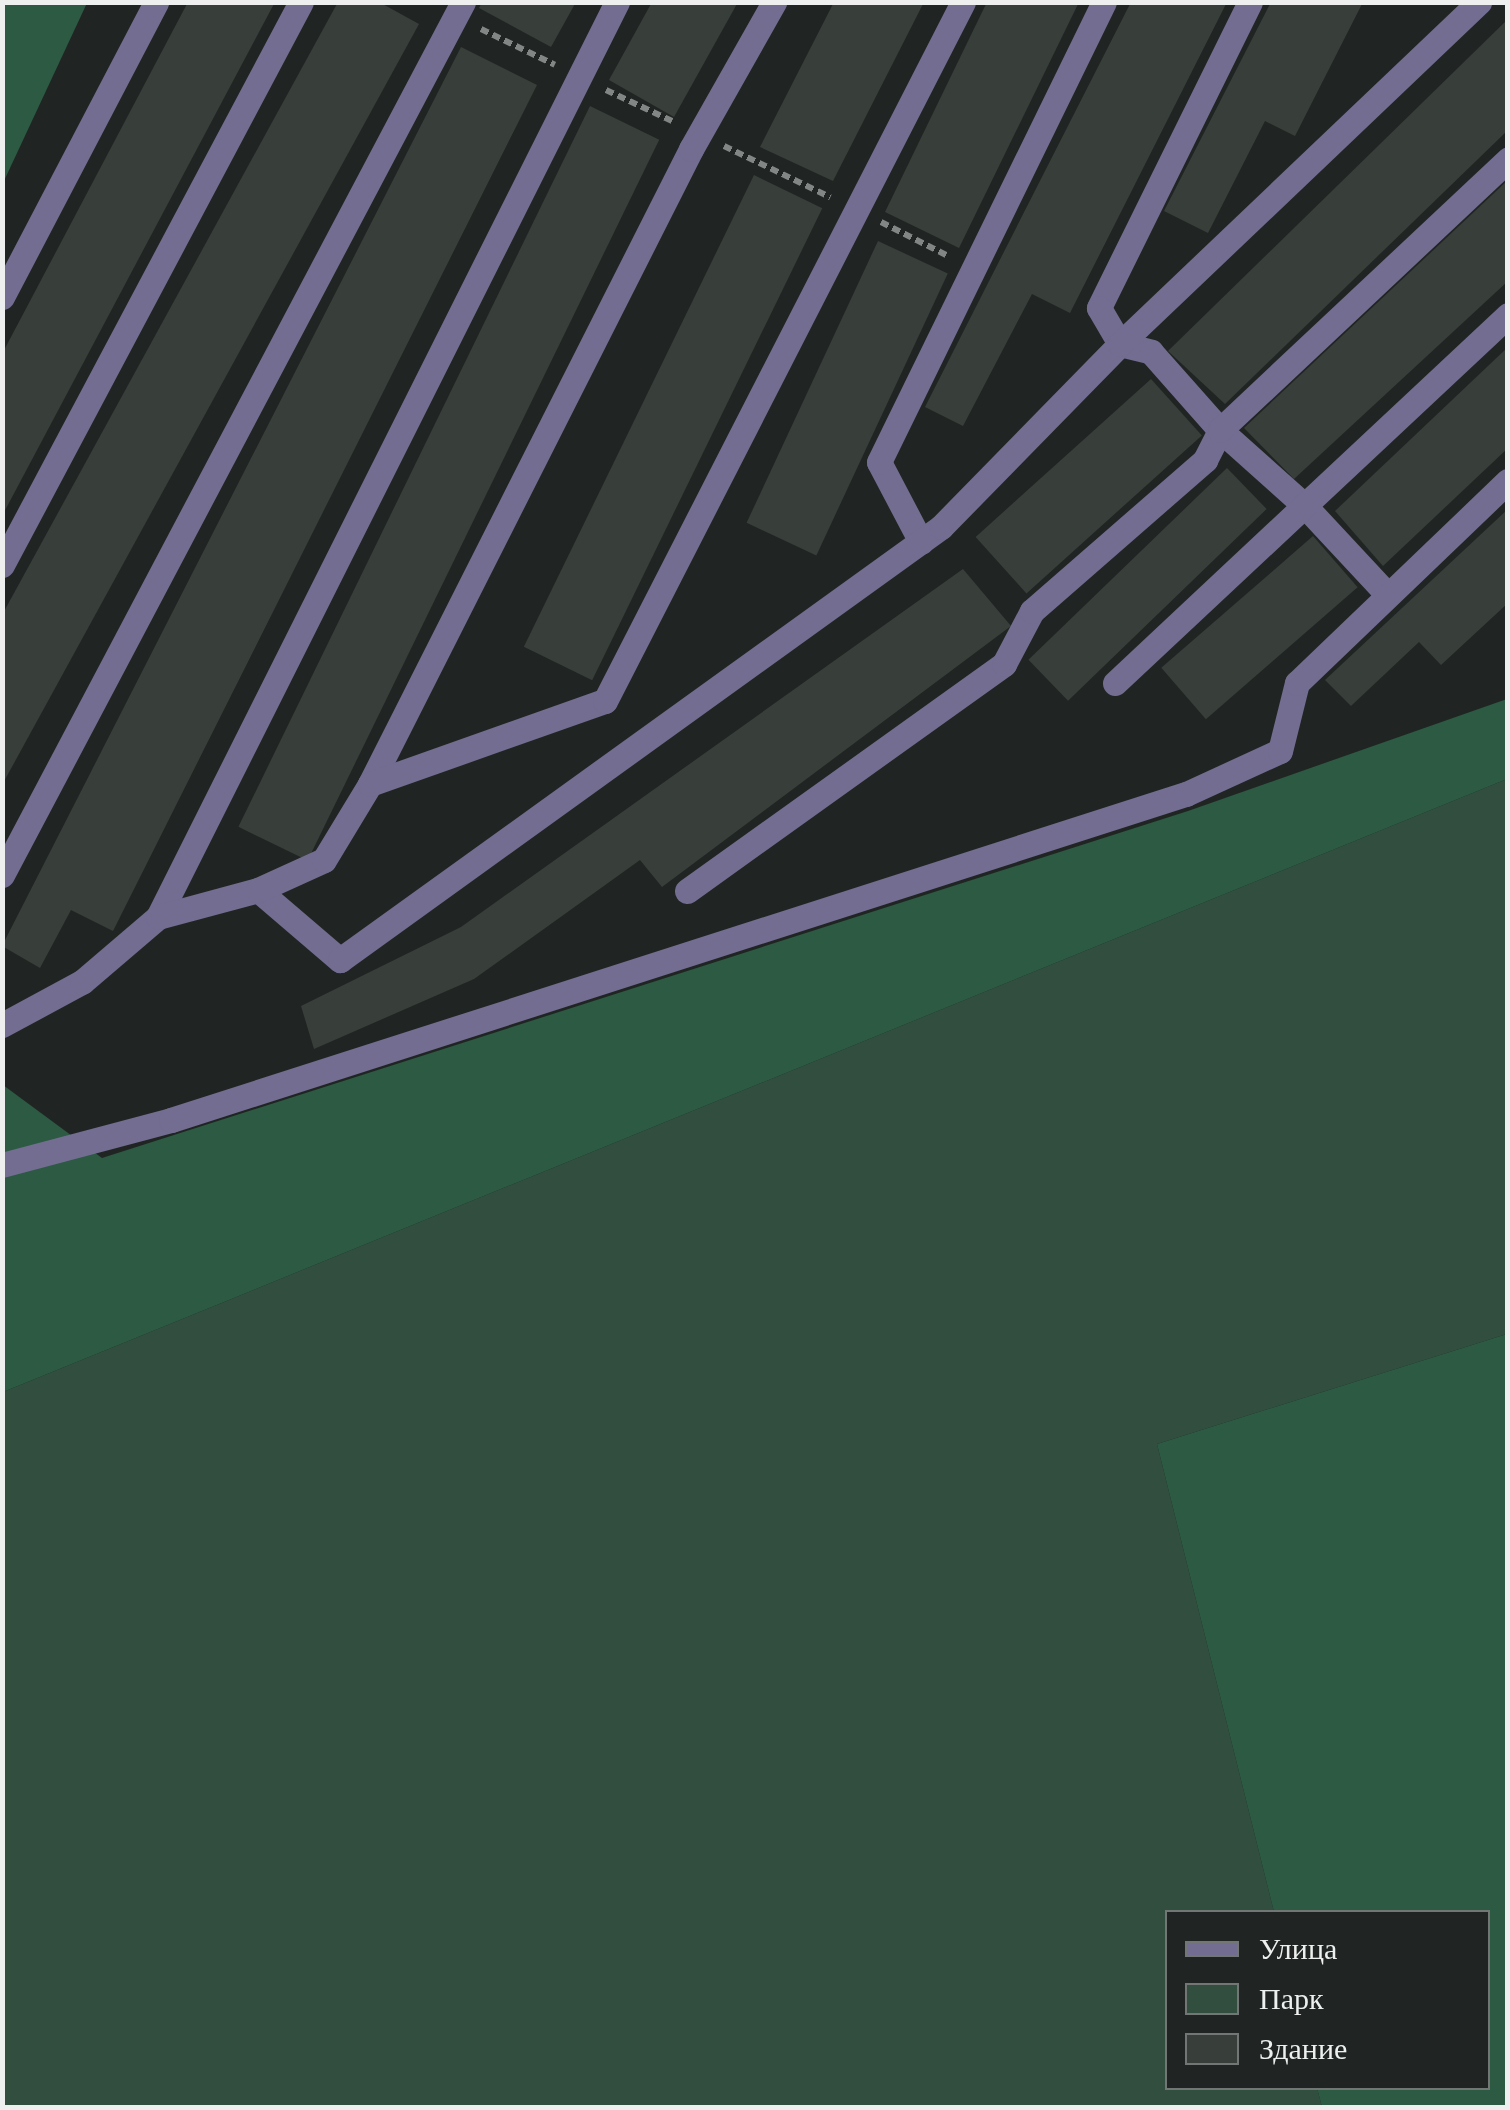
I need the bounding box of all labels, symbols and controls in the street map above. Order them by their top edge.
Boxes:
legend [1165,1910,1490,2090]
text: Улица [1259,1932,1337,1965]
text: Парк [1259,1982,1324,2015]
text: Здание [1259,2032,1347,2065]

